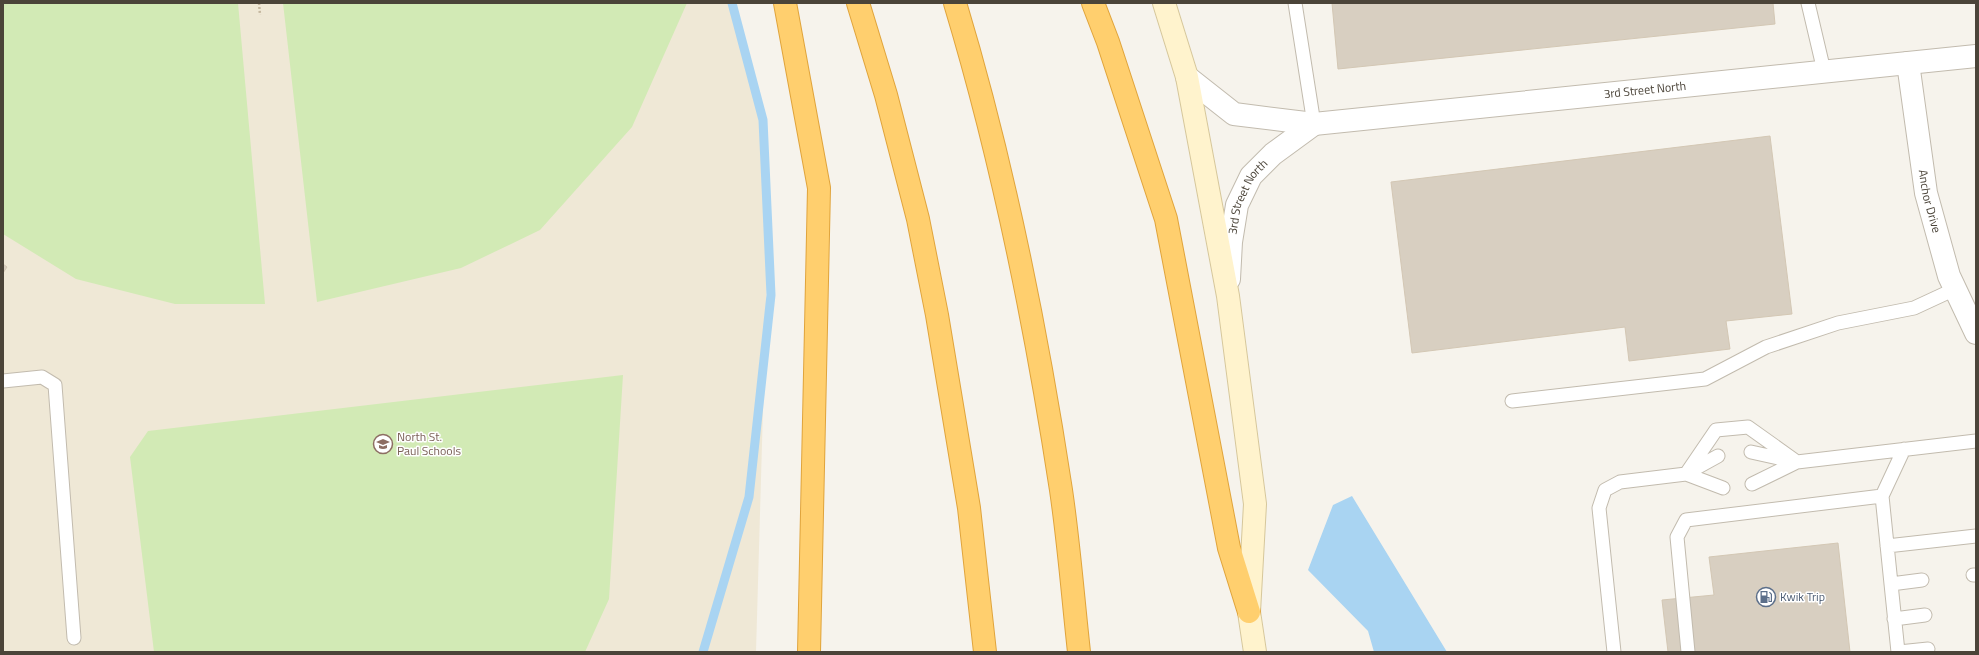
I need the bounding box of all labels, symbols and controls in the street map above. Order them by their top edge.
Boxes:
street label: 3rd Street North [1603,76,1687,103]
street label: 3rd Street North [1222,154,1272,236]
street label: Anchor Drive [1914,168,1947,235]
place label: North St. Paul Schools [397,427,461,460]
school or university icon: North St. Paul Schools [372,433,394,455]
fuel station icon: Kwik Trip [1755,586,1777,608]
place label: Kwik Trip [1780,587,1825,606]

